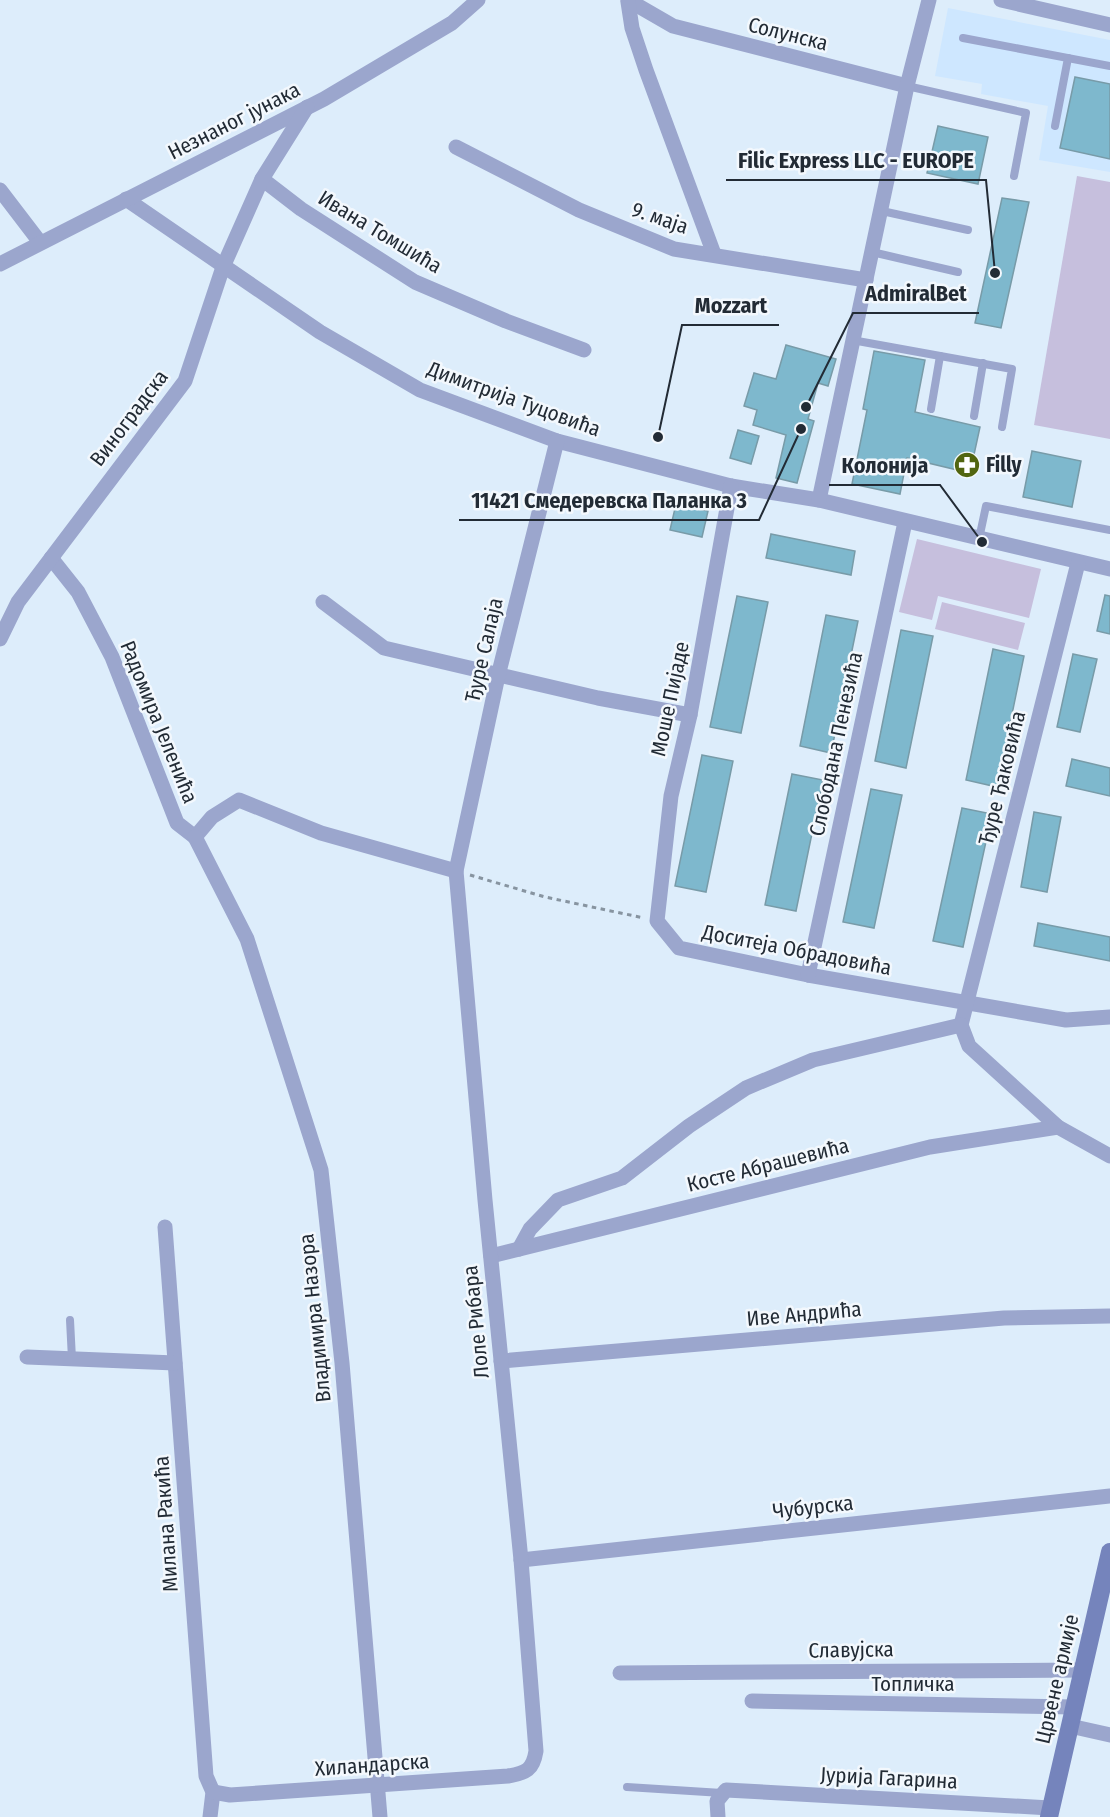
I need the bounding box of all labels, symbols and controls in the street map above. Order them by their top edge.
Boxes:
street label: Солунска [745,12,831,56]
street label: Незнаног јунака [164,77,304,165]
callout: Filic Express LLC - EUROPE [726,140,986,180]
text: Filic Express LLC - EUROPE [738,147,974,174]
street label: Ивана Томшића [313,185,447,279]
street label: 9. маја [628,196,692,240]
callout: AdmiralBet [853,273,979,313]
text: AdmiralBet [864,280,967,307]
callout: Mozzart [682,285,779,325]
text: Mozzart [695,292,767,319]
street label: Димитрија Туцовића [423,355,604,442]
street label: Виноградска [84,365,174,471]
callout: Колонија [829,445,940,485]
pharmacy icon: Filly [952,450,982,480]
text: Колонија [842,452,928,479]
place label: Filly [986,452,1022,478]
callout: 11421 Смедеревска Паланка 3 [459,480,759,520]
text: 11421 Смедеревска Паланка 3 [471,487,747,514]
street label: Ђуре Салаја [459,595,509,705]
street label: Радомира Јеленића [115,637,203,807]
street label: Моше Пијаде [645,639,695,759]
street label: Слободана Пенезића [804,650,868,838]
street label: Ђуре Ђаковића [973,708,1031,848]
street label: Доситеја Обрадовића [699,919,894,981]
street label: Косте Абрашевића [684,1132,852,1198]
street label: Владимира Назора [293,1232,337,1404]
street label: Лоле Рибара [457,1264,495,1380]
street label: Иве Андрића [745,1296,863,1332]
street label: Милана Ракића [148,1455,184,1593]
street label: Чубурска [771,1490,855,1524]
street label: Црвене армије [1029,1612,1085,1746]
street label: Славујска [808,1636,894,1664]
street label: Топличка [871,1671,955,1697]
street label: Хиландарска [314,1748,430,1782]
street label: Јурија Гагарина [820,1761,958,1795]

